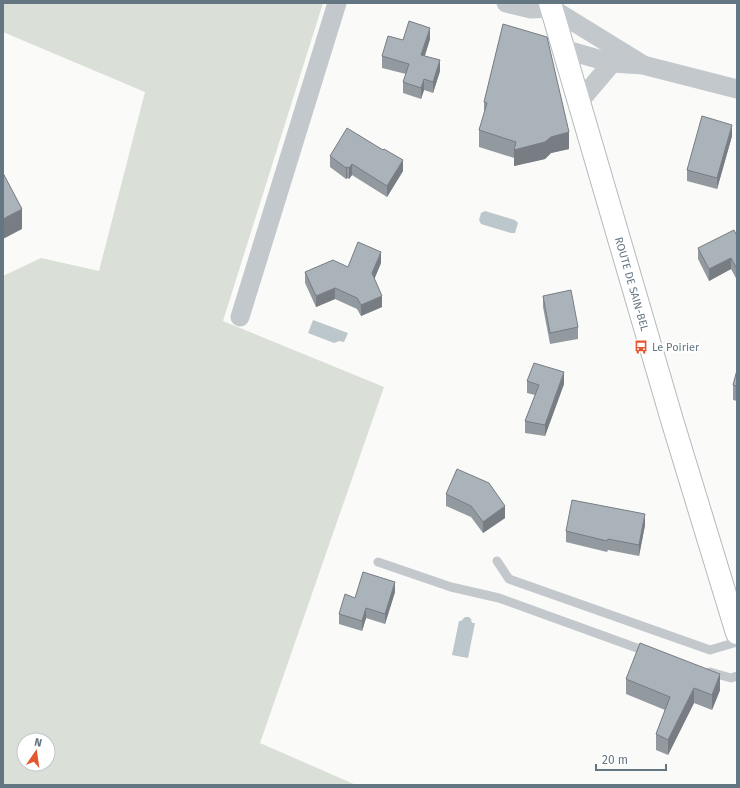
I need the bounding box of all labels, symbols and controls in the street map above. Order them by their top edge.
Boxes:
street label: ROUTE DE SAIN-BEL [612,236,651,333]
bus stop icon: Le Poirier [633,339,649,355]
place label: Le Poirier [652,341,700,354]
north arrow [16,732,56,772]
text: N [33,736,43,750]
scale bar [596,746,666,772]
text: 20 m [602,753,628,767]

